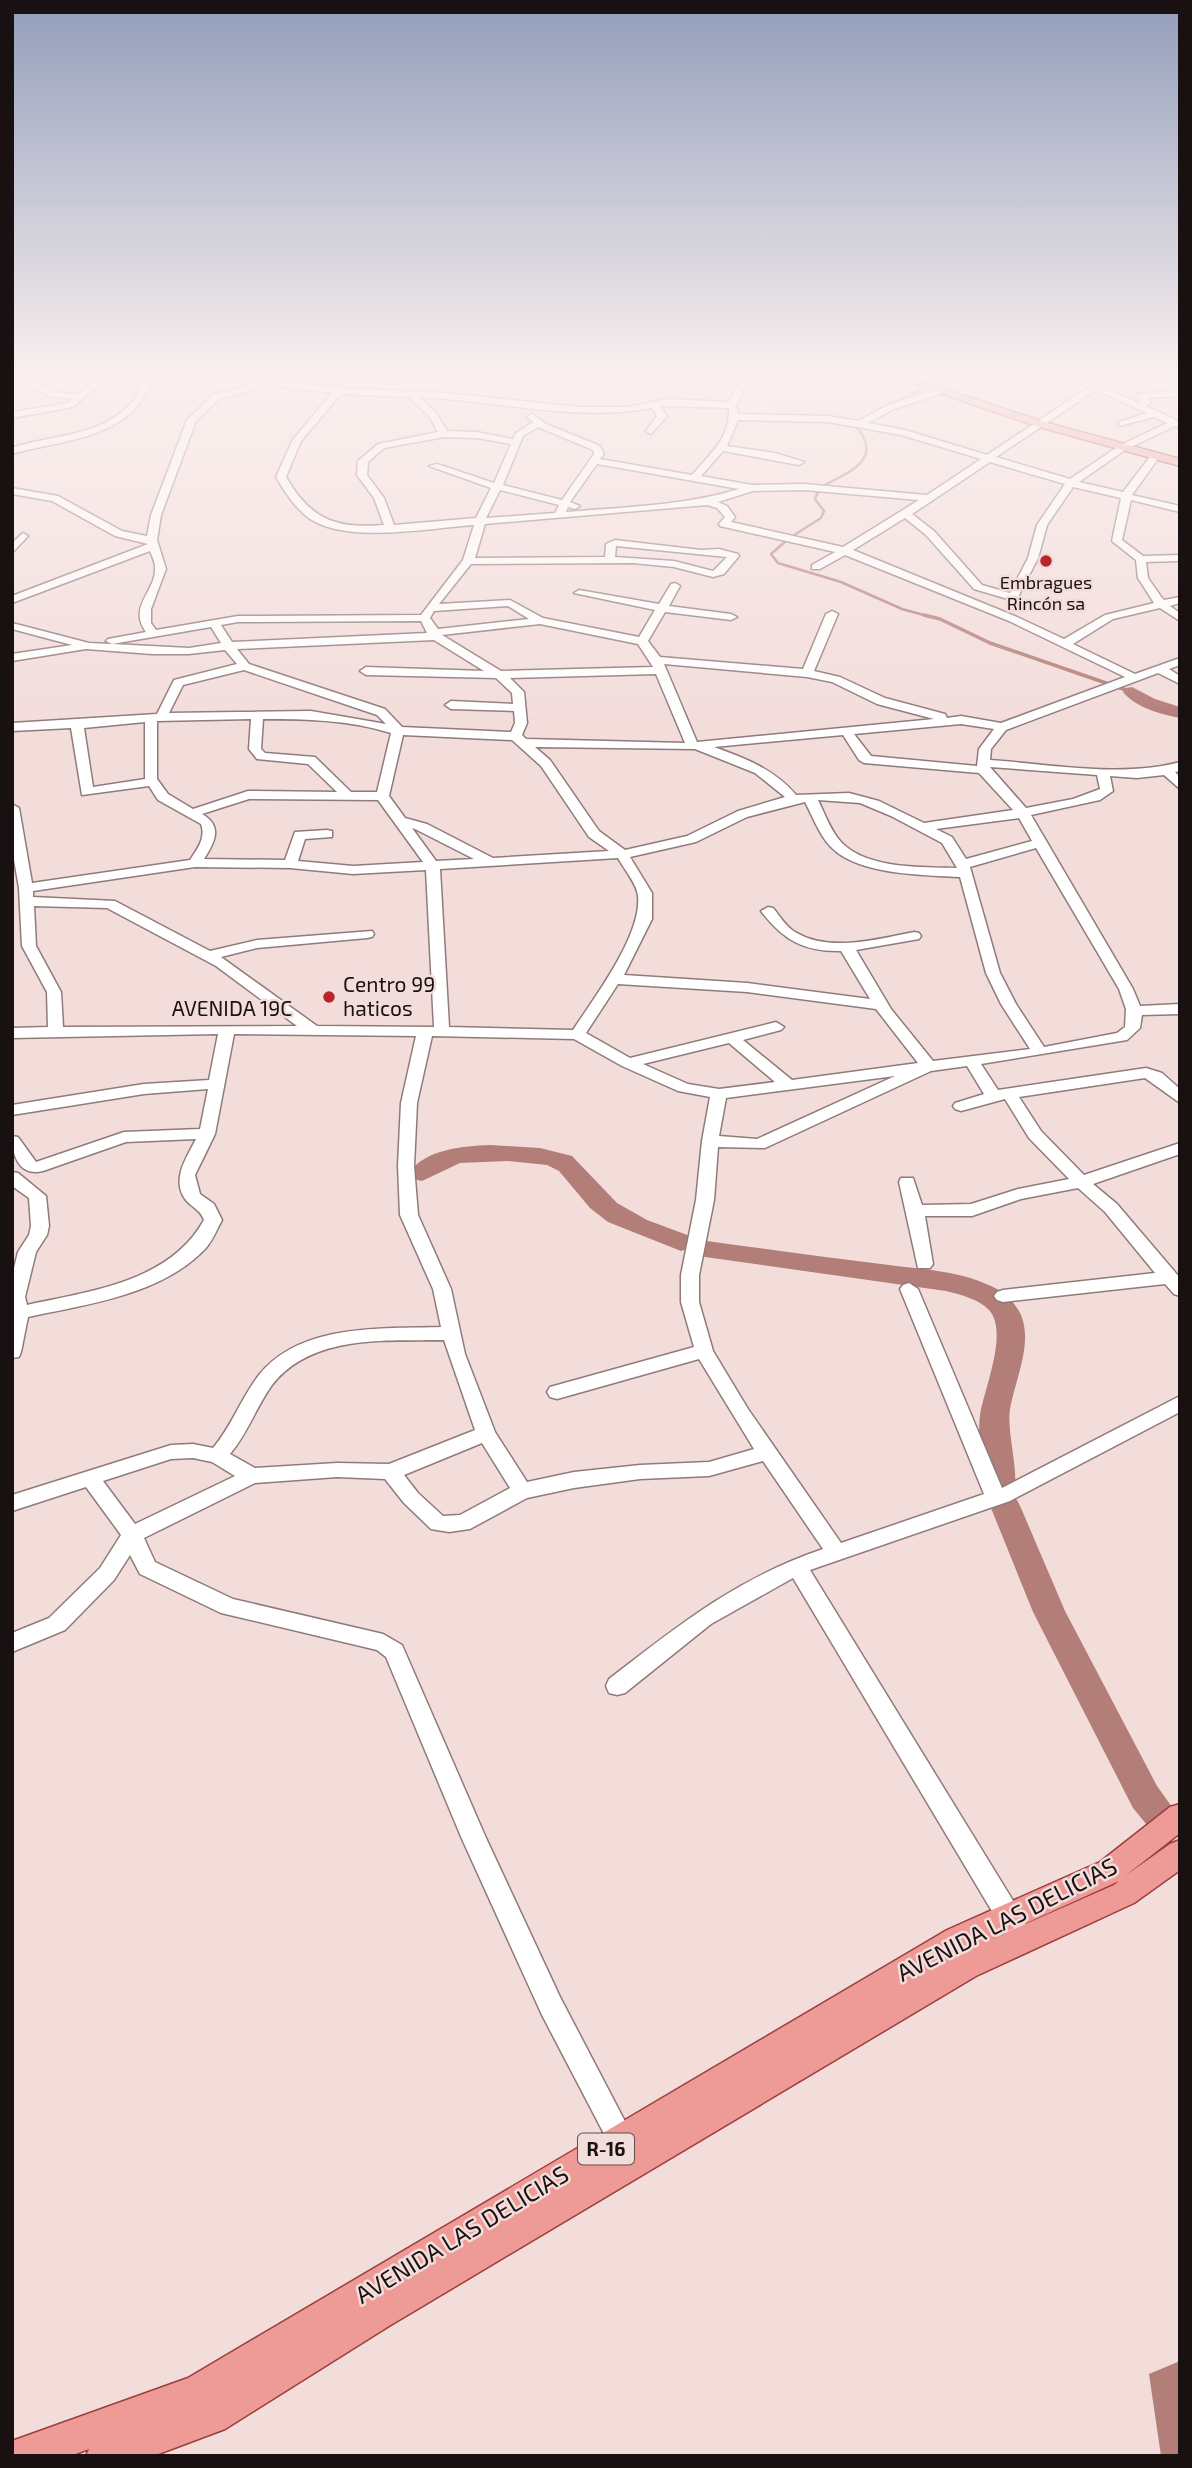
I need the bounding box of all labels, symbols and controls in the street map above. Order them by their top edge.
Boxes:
marker: Embragues Rincón sa [1038,553,1054,569]
place label: Embragues Rincón sa [1000,571,1092,614]
place label: Centro 99 haticos [343,971,435,1020]
marker: Centro 99 haticos [321,989,337,1005]
street label: AVENIDA 19C [172,995,292,1020]
street label: AVENIDA LAS DELICIAS [891,1851,1121,1987]
road number: R-16 [578,2134,634,2164]
street label: AVENIDA LAS DELICIAS [349,2159,573,2309]

